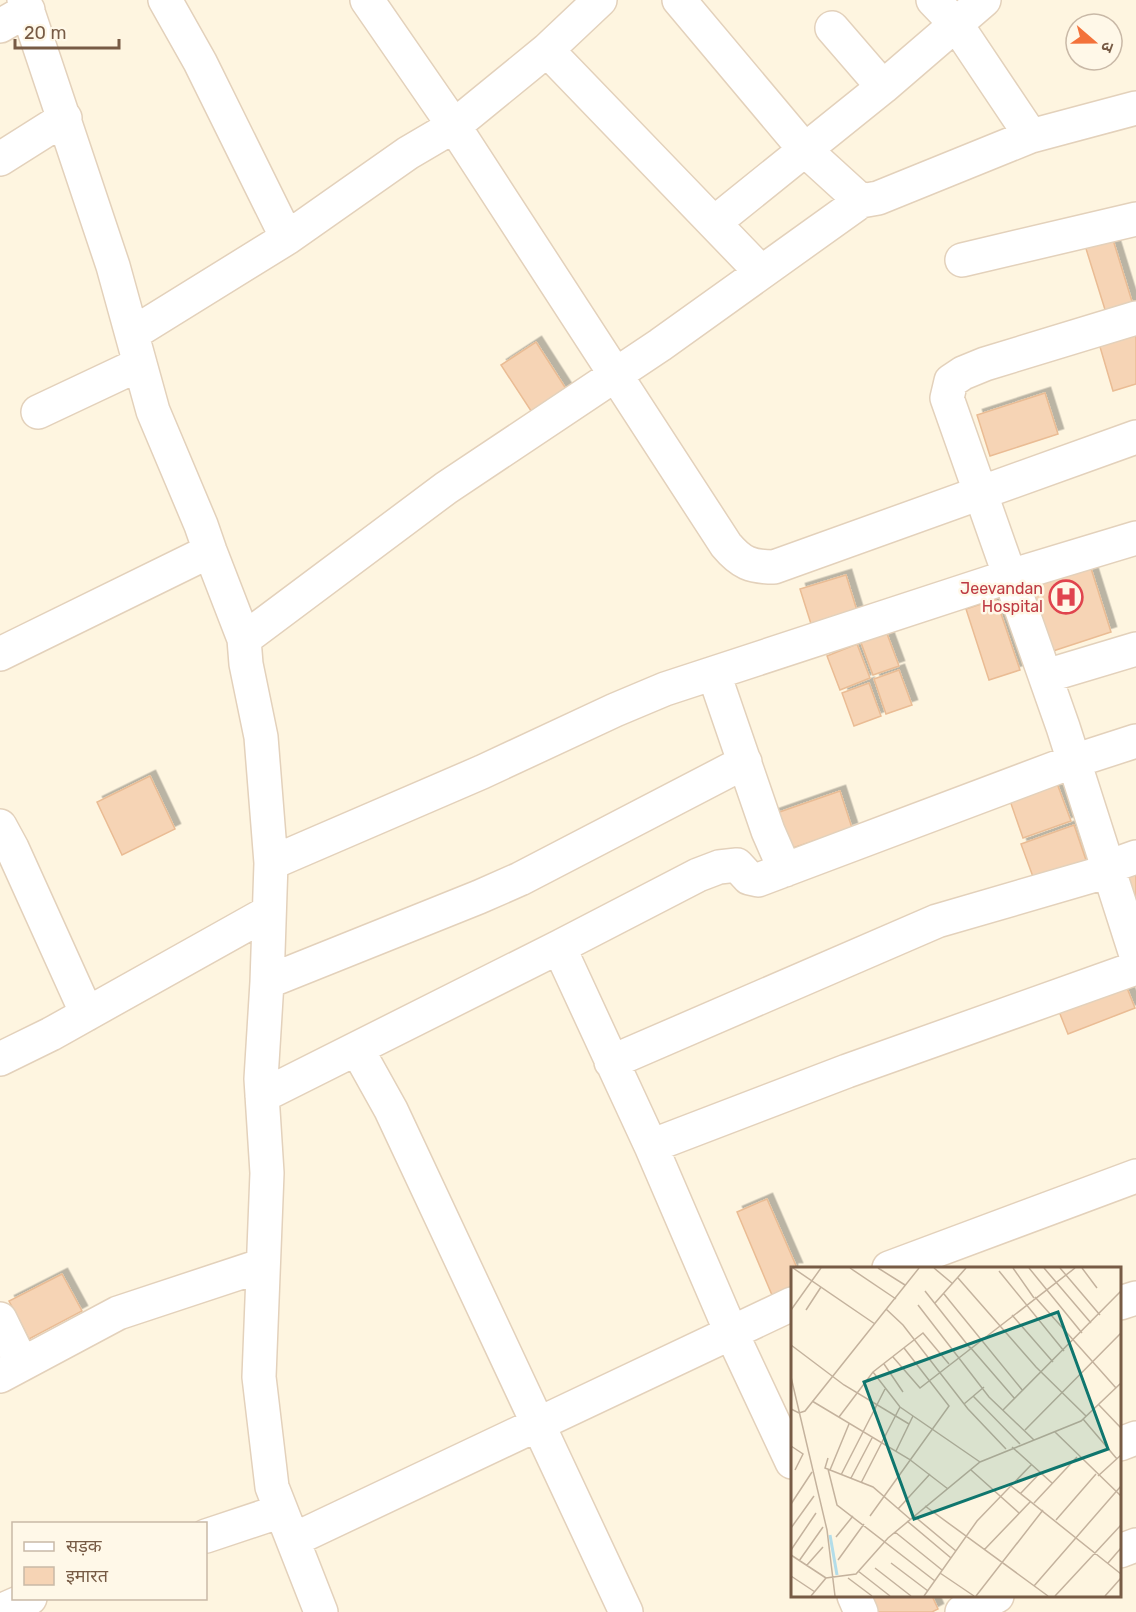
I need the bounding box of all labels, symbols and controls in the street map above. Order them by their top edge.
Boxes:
scale bar [15,12,118,50]
north arrow [1064,12,1124,72]
text: 20 m [24,22,66,44]
text: उ [1097,39,1118,55]
place label: Jeevandan Hospital [960,579,1043,616]
hospital icon: Jeevandan Hospital [1048,579,1084,615]
inset map [791,1267,1121,1597]
legend [12,1522,207,1600]
text: सड़क [66,1535,103,1557]
text: इमारत [66,1565,109,1587]

